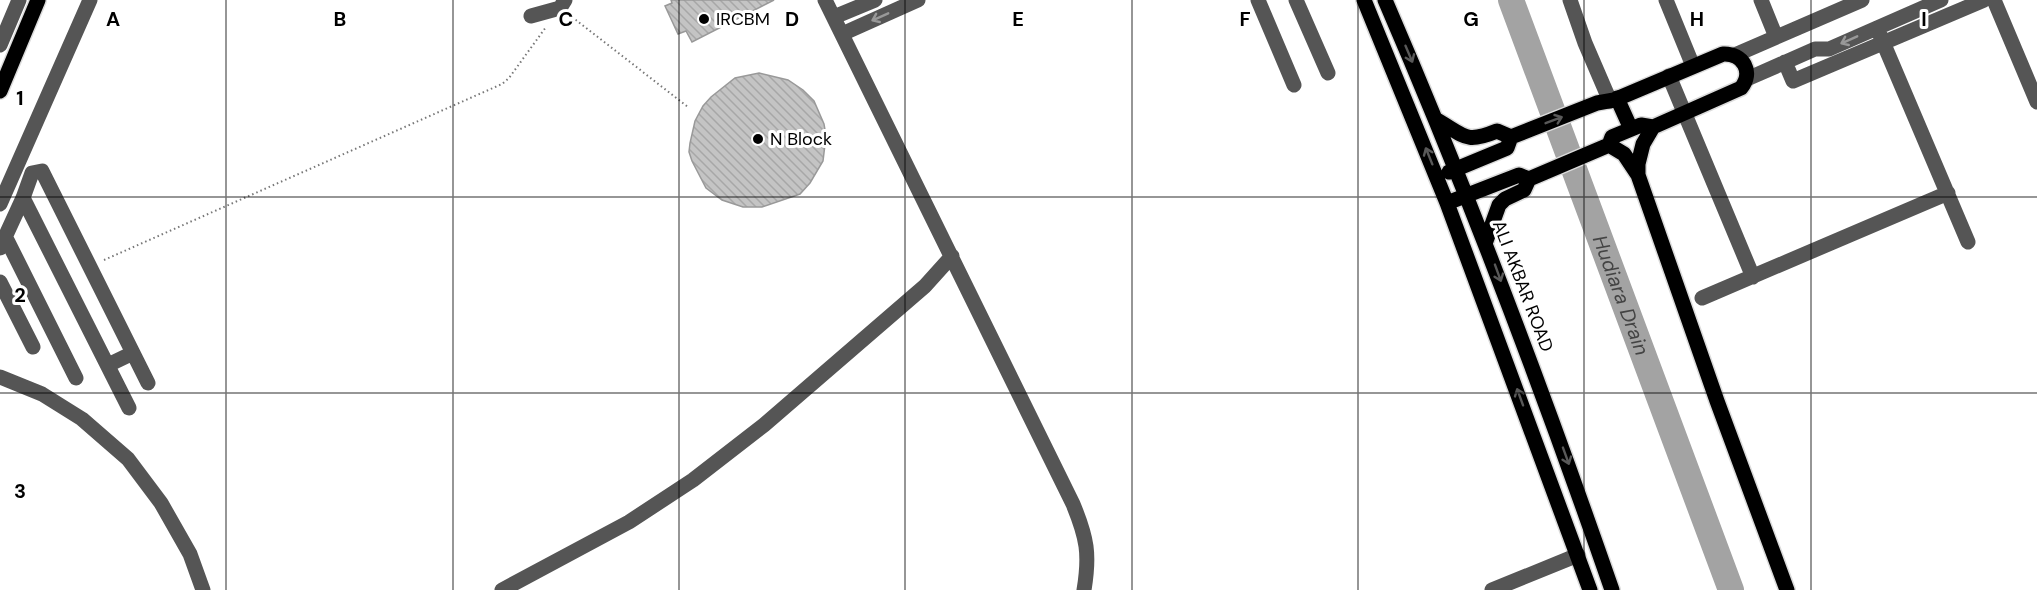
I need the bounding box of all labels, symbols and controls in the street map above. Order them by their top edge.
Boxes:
text: A [106,6,120,32]
text: B [334,6,346,32]
text: C [559,6,573,32]
text: D [785,6,799,32]
text: E [1012,6,1024,32]
text: F [1239,6,1251,32]
text: G [1463,6,1479,32]
text: H [1690,6,1704,32]
text: I [1921,6,1927,32]
place label: IRCBM [716,7,770,31]
marker: IRCBM [697,12,711,26]
one-way arrow [871,12,889,23]
one-way arrow [1840,35,1858,46]
one-way arrow [1403,44,1415,62]
text: 1 [16,85,24,111]
one-way arrow [1544,114,1563,125]
place label: N Block [770,127,832,151]
marker: N Block [751,132,765,146]
one-way arrow [1423,147,1434,165]
street label: ALI AKBAR ROAD [1487,217,1559,355]
water label: Hudiara Drain [1587,231,1655,359]
one-way arrow [1493,263,1504,282]
text: 2 [14,282,26,308]
one-way arrow [1513,388,1524,407]
one-way arrow [1561,446,1572,465]
text: 3 [14,478,26,504]

